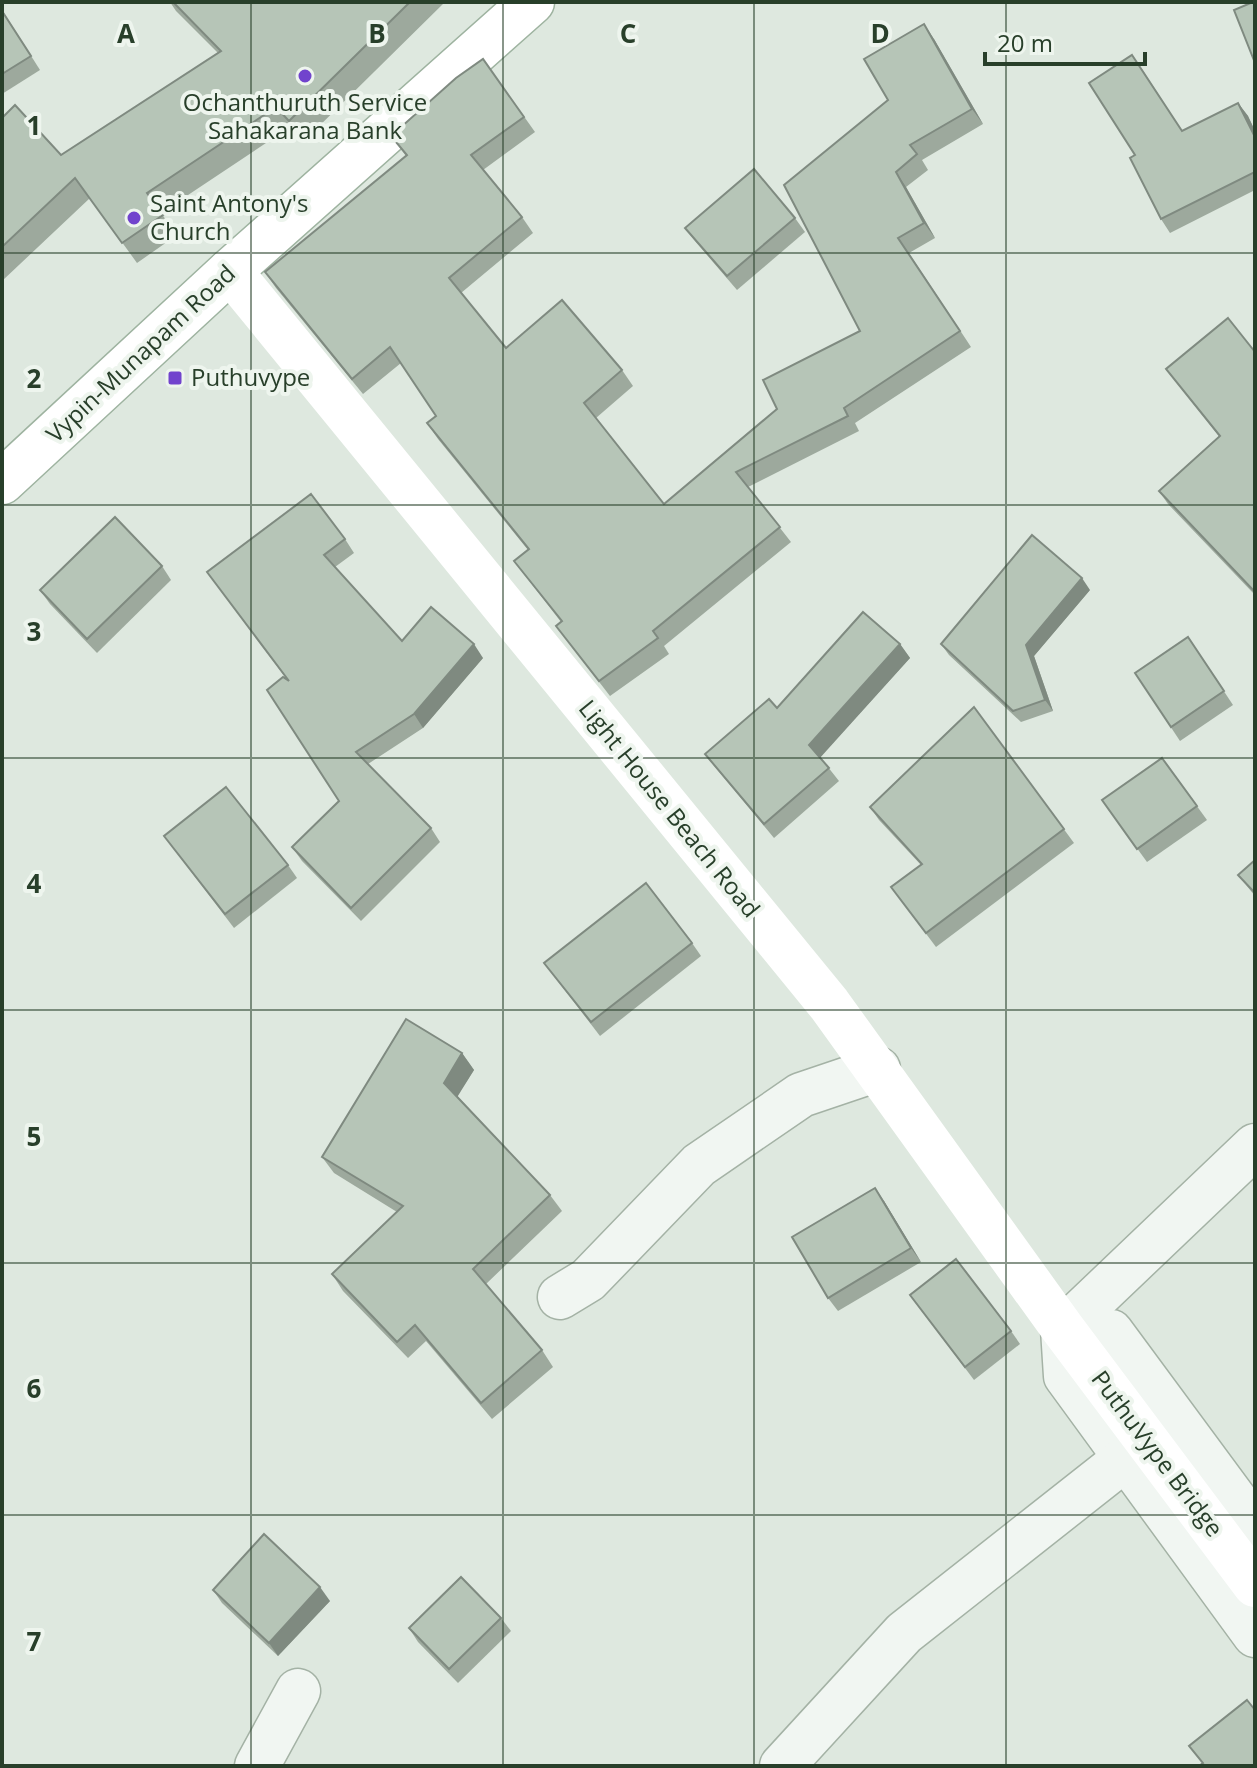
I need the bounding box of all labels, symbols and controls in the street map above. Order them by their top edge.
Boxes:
text: A [117,15,135,51]
text: B [368,15,386,51]
text: C [620,15,636,51]
text: D [870,15,890,51]
scale bar [985,16,1145,66]
text: 20 m [997,26,1053,59]
marker: Ochanthuruth Service Sahakarana Bank [296,67,314,85]
place label: Ochanthuruth Service Sahakarana Bank [183,85,427,146]
text: 1 [27,107,41,143]
place label: Saint Antony's Church [150,186,308,247]
marker: Saint Antony's Church [125,209,143,227]
street label: Vypin-Munapam Road [38,256,242,449]
text: 2 [27,360,42,396]
place label: Puthuvype [191,360,310,393]
marker: Puthuvype [166,369,184,387]
text: 3 [27,613,41,649]
street label: Light House Beach Road [572,692,768,924]
text: 4 [27,865,42,901]
text: 5 [27,1118,41,1154]
street label: PuthuVype Bridge [1085,1363,1232,1543]
text: 6 [27,1370,42,1406]
text: 7 [27,1623,42,1659]

